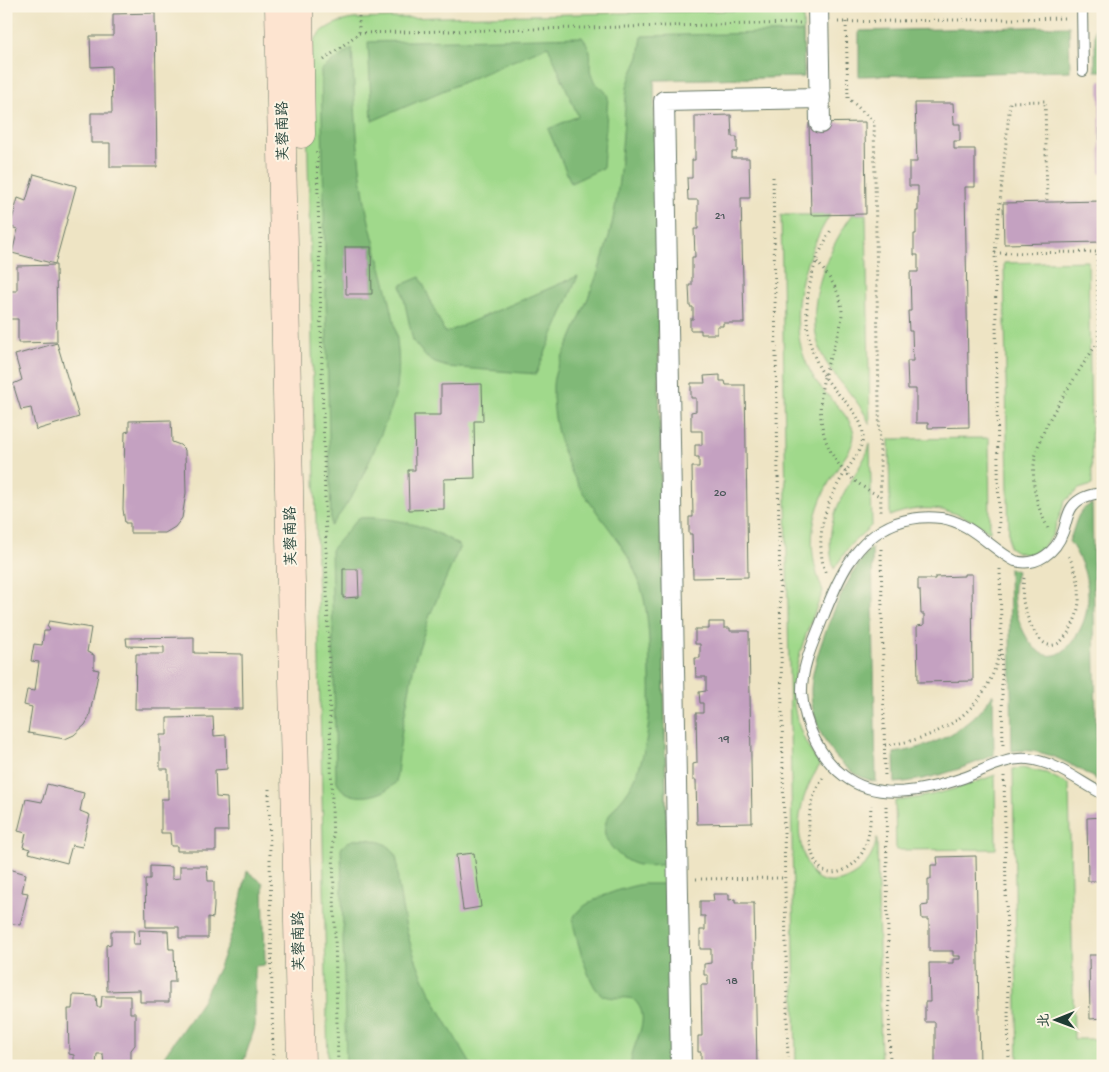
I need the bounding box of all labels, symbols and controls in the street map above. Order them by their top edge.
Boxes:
street label: 芙蓉南路 [273,101,294,161]
house number: 21 [715,210,726,224]
house number: 20 [714,487,727,501]
street label: 芙蓉南路 [281,506,302,566]
house number: 19 [718,733,729,747]
street label: 芙蓉南路 [289,911,310,971]
house number: 18 [725,975,738,989]
north arrow [1032,994,1082,1044]
text: 北 [1037,1013,1054,1027]

